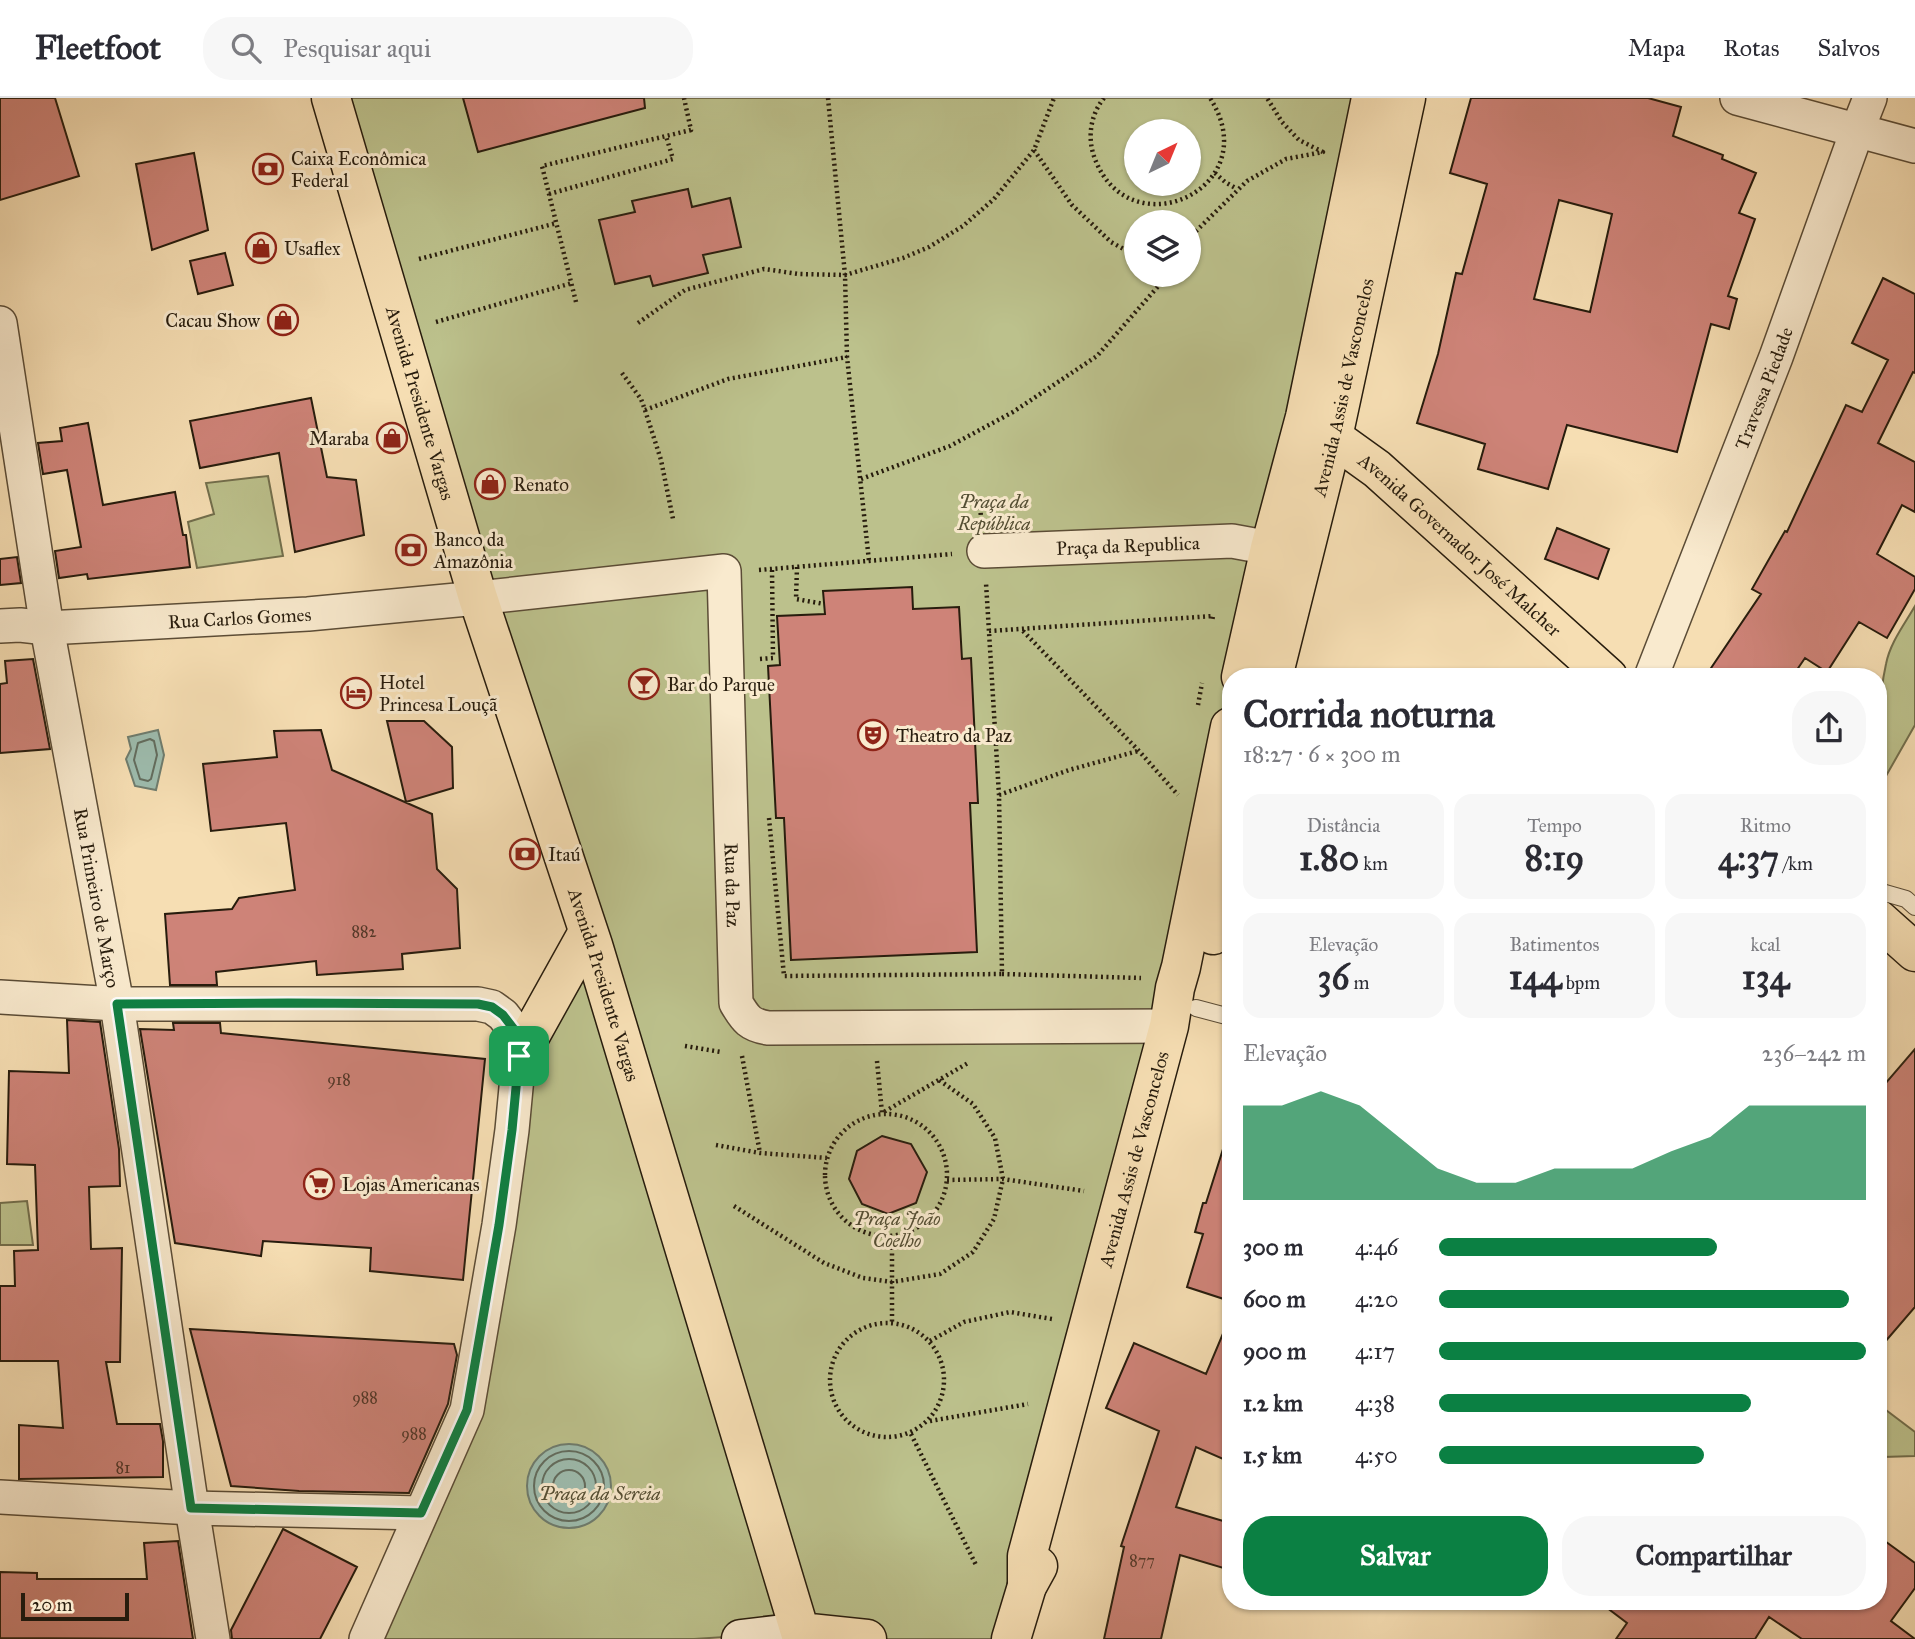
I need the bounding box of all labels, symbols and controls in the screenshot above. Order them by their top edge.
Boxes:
search box [203,17,693,80]
text: Fleetfoot [35,28,161,68]
icon: search [227,29,265,67]
text: Pesquisar aqui [283,32,431,64]
text: Mapa [1628,33,1685,63]
text: Rotas [1723,33,1779,63]
text: Salvos [1817,33,1880,63]
north arrow [1124,119,1200,196]
map controls [1124,119,1201,287]
place label: Caixa Econômica Federal [291,147,427,192]
bank icon: Caixa Econômica Federal [251,152,285,186]
button: layers [1124,210,1201,287]
shop icon: Usaflex [244,231,278,265]
place label: Usaflex [284,237,341,260]
street label: Avenida Assis de Vasconcelos [1307,276,1378,500]
shop icon: Cacau Show [266,303,300,337]
street label: Avenida Presidente Vargas [381,303,460,503]
place label: Cacau Show [165,309,261,332]
street label: Travessa Piedade [1730,324,1797,453]
shop icon: Maraba [375,421,409,455]
place label: Maraba [309,427,370,450]
street label: Avenida Governador José Malcher [1353,447,1567,642]
shop icon: Renato [473,467,507,501]
place label: Renato [513,473,569,496]
park label: Praça da República [956,490,1031,536]
place label: Banco da Amazônia [433,528,514,573]
street label: Praça da Republica [1055,531,1201,560]
bank icon: Banco da Amazônia [394,533,428,567]
street label: Rua Carlos Gomes [167,602,312,633]
bar icon: Bar do Parque [627,667,661,701]
place label: Hotel Princesa Louçã [379,671,498,716]
place label: Bar do Parque [667,673,775,697]
hotel icon: Hotel Princesa Louçã [339,676,373,710]
text: Corrida noturna [1243,691,1495,737]
button: share [1792,691,1866,765]
theatre icon: Theatro da Paz [856,718,890,752]
place label: Theatro da Paz [896,724,1012,747]
text: 18:27 · 6 × 300 m [1243,740,1400,768]
street label: Rua Primeiro de Março [69,806,125,990]
text: Distância [1307,814,1380,837]
text: Tempo [1527,814,1582,837]
text: Ritmo [1740,814,1791,837]
bank icon: Itaú [508,837,542,871]
text: 1.80 [1299,837,1359,880]
text: 8:19 [1525,837,1584,880]
text: 4:37 [1718,837,1779,880]
place label: Itaú [548,843,581,866]
street label: Rua da Paz [720,843,745,928]
text: km [1359,852,1388,875]
text: /km [1779,852,1813,875]
street label: Avenida Presidente Vargas [563,884,645,1084]
house number: 882 [352,922,377,941]
text: Elevação [1309,933,1378,956]
text: Batimentos [1510,933,1599,956]
text: kcal [1751,933,1780,956]
text: 36 [1317,956,1349,999]
text: 144 [1509,956,1562,999]
text: 134 [1742,956,1789,999]
text: m [1349,971,1370,994]
text: bpm [1562,971,1600,994]
pin [489,1026,549,1086]
icon: arrive [500,1037,538,1075]
text: Elevação [1243,1039,1327,1067]
text: 236–242 m [1762,1039,1866,1067]
street label: Avenida Assis de Vasconcelos [1093,1048,1173,1271]
house number: 918 [327,1070,351,1089]
supermarket icon: Lojas Americanas [302,1167,336,1201]
place label: Lojas Americanas [342,1173,480,1196]
park label: Praça João Coelho [853,1207,941,1252]
text: 300 m [1243,1233,1303,1261]
text: 4:46 [1355,1233,1398,1261]
text: 600 m [1243,1285,1306,1313]
text: 4:20 [1355,1285,1398,1313]
text: 900 m [1243,1337,1306,1365]
text: 4:17 [1355,1337,1395,1365]
house number: 988 [352,1388,378,1407]
text: 1.2 km [1243,1389,1303,1417]
text: 4:38 [1355,1389,1395,1417]
house number: 988 [401,1424,427,1443]
text: 1.5 km [1243,1441,1302,1469]
text: 4:50 [1355,1441,1398,1469]
house number: 81 [116,1458,130,1477]
park label: Praça da Sereia [539,1482,661,1505]
button: Salvar [1243,1516,1548,1596]
button: Compartilhar [1562,1516,1866,1596]
house number: 877 [1129,1551,1155,1570]
scale bar [21,1590,130,1622]
text: 20 m [32,1593,73,1616]

